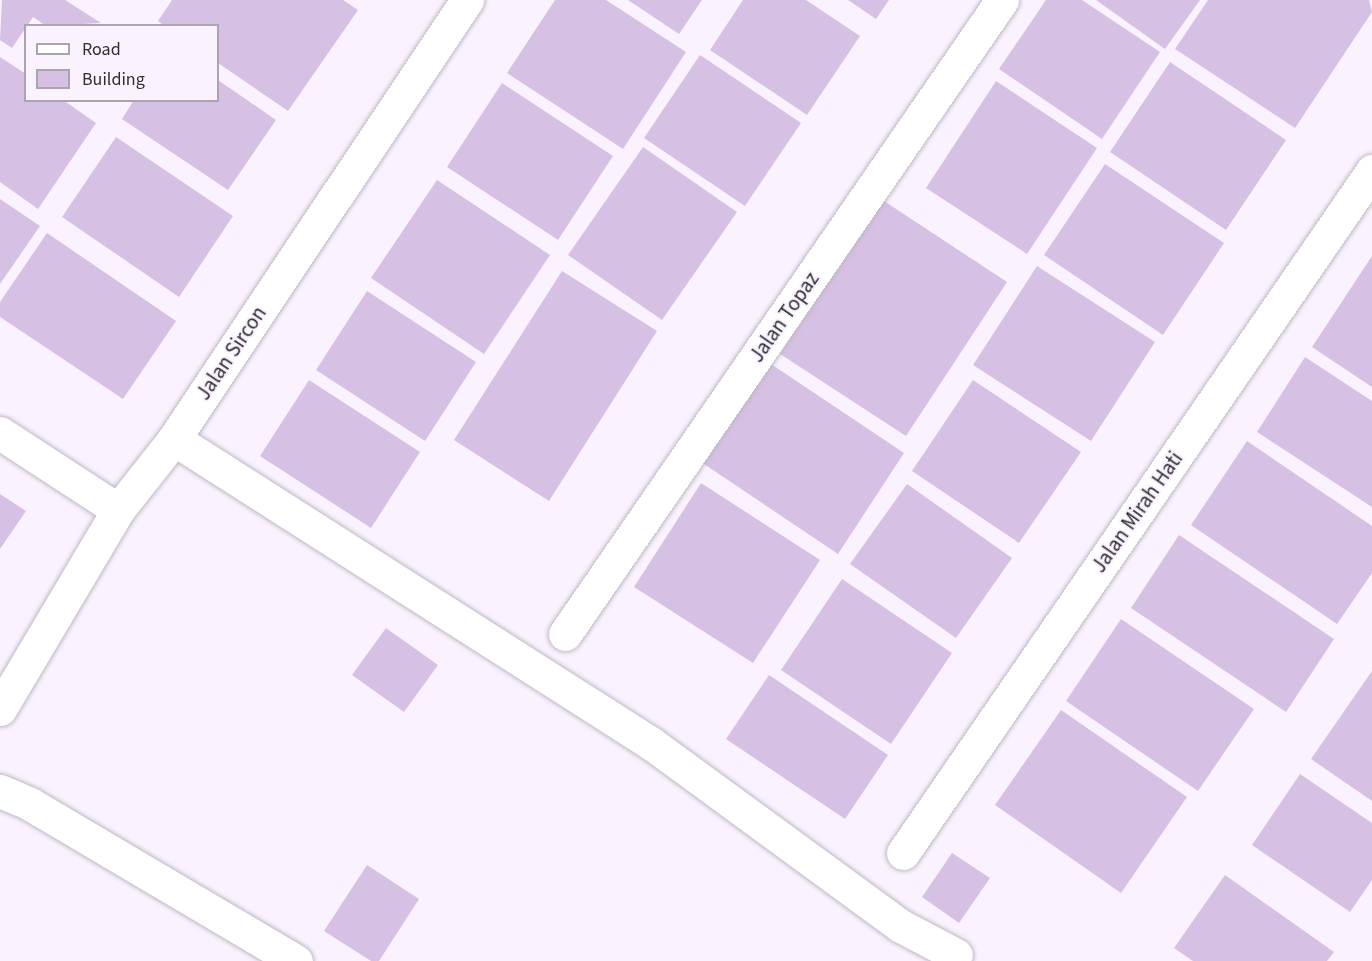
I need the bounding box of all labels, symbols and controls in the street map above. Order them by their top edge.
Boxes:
legend [24,24,219,102]
text: Road [82,37,121,62]
text: Building [82,67,145,92]
street label: Jalan Topaz [744,267,824,367]
street label: Jalan Sircon [190,301,272,405]
street label: Jalan Mirah Hati [1086,447,1188,577]

